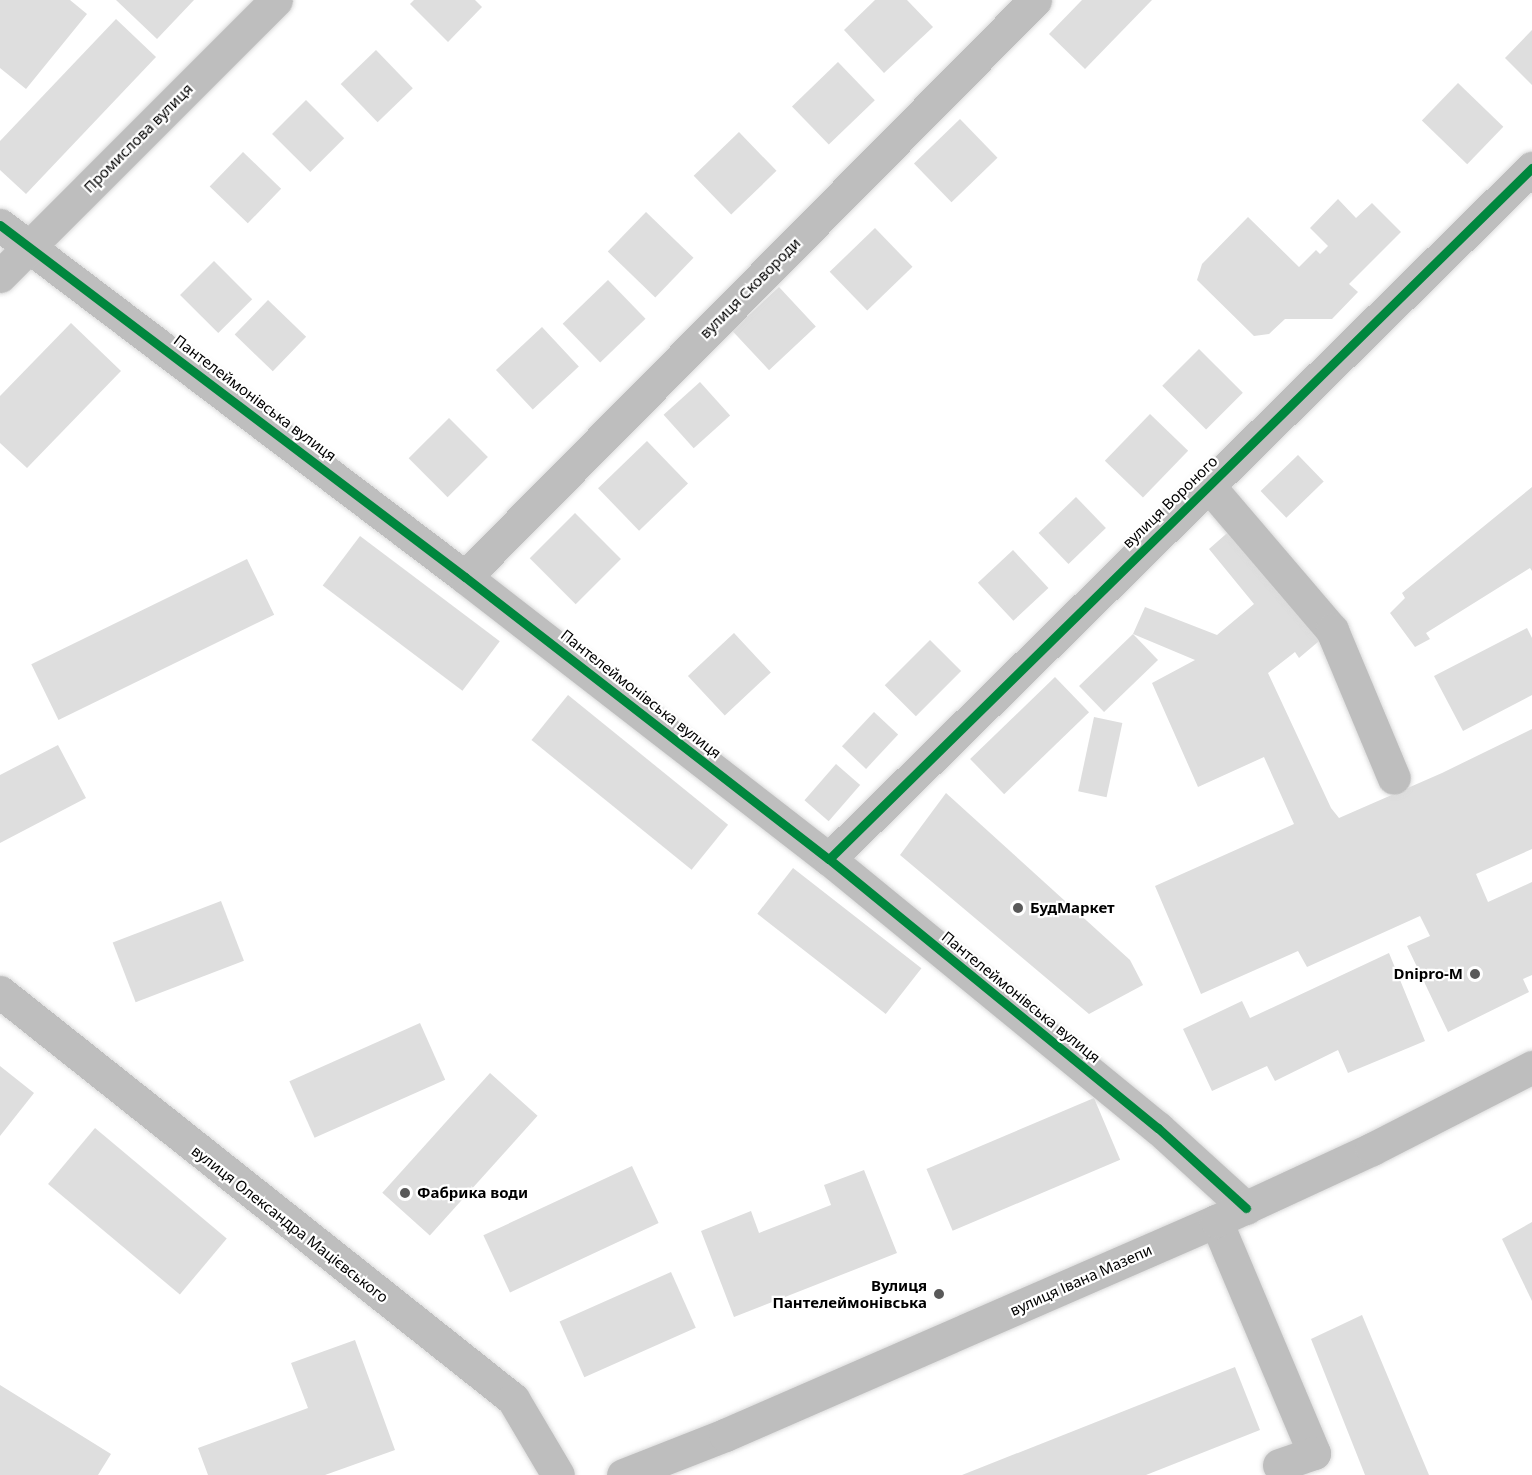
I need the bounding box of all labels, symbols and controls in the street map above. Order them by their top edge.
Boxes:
street label: Промислова вулиця [80,80,196,196]
street label: вулиця Сковороди [696,234,804,342]
street label: Пантелеймонівська вулиця [170,331,340,465]
street label: вулиця Вороного [1119,452,1221,552]
street label: Пантелеймонівська вулиця [557,626,725,762]
place label: БудМаркет [1030,899,1115,917]
marker: БудМаркет [1011,901,1025,915]
street label: Пантелеймонівська вулиця [938,928,1104,1066]
place label: Dnipro-M [1394,965,1463,983]
marker: Dnipro-M [1468,967,1482,981]
street label: вулиця Олександра Мацієвського [188,1142,392,1306]
place label: Фабрика води [417,1184,528,1202]
marker: Фабрика води [398,1186,412,1200]
street label: вулиця Івана Мазепи [1007,1241,1155,1319]
place label: Вулиця Пантелеймонівська [773,1276,927,1311]
marker: Вулиця Пантелеймонівська [932,1287,946,1301]

